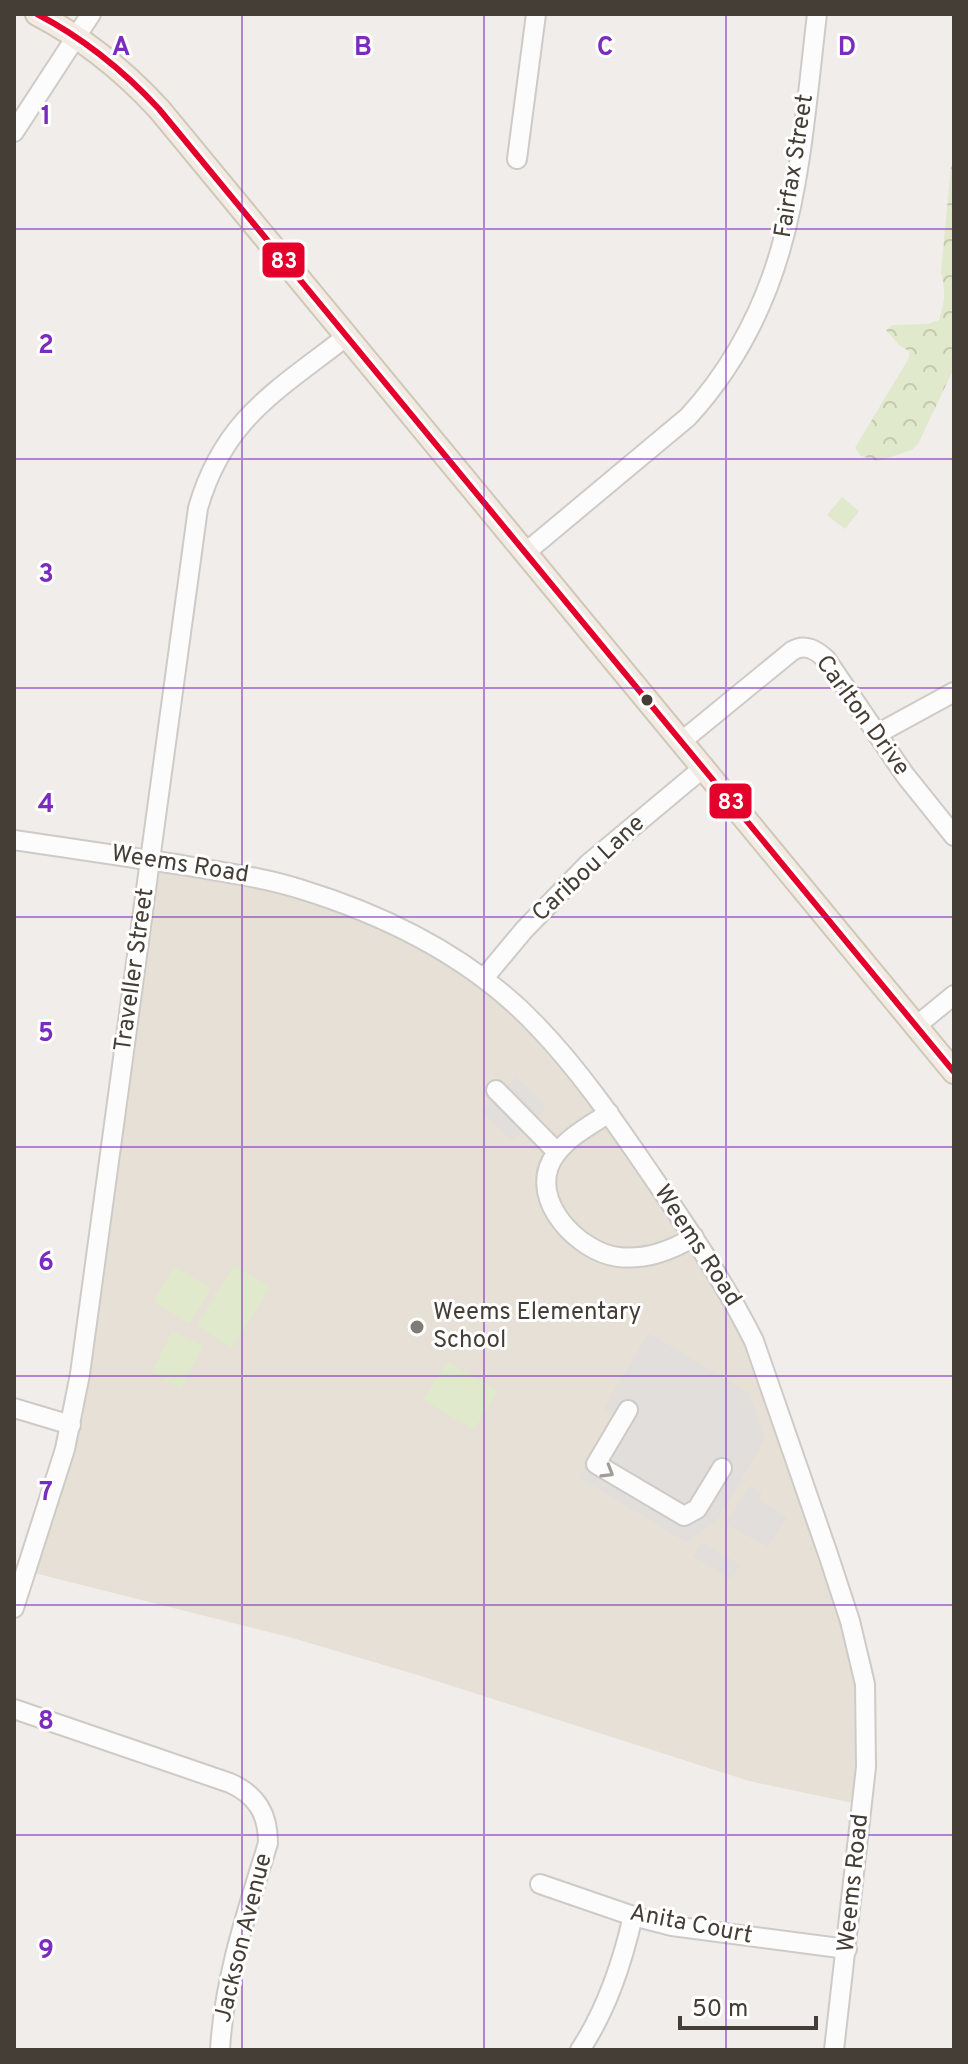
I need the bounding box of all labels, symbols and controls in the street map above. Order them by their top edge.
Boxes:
text: A [112,32,130,65]
text: B [354,32,372,65]
text: C [597,32,613,65]
text: D [838,32,856,65]
street label: Fairfax Street [769,92,821,240]
text: 1 [41,101,51,134]
line badge: 83 [261,241,306,279]
text: 83 [270,249,298,276]
text: 2 [38,330,54,363]
text: 3 [38,559,54,592]
street label: Carlton Drive [808,650,916,782]
unlabelled marker [639,692,655,708]
line badge: 83 [708,782,753,820]
text: 4 [38,789,54,822]
text: 83 [717,790,745,817]
street label: Caribou Lane [526,809,652,929]
street label: Weems Road [109,839,251,891]
street label: Traveller Street [109,886,161,1054]
text: 5 [38,1018,54,1051]
street label: Weems Road [647,1180,747,1312]
text: 6 [38,1247,54,1280]
place label: Weems Elementary School [433,1298,641,1356]
marker: Weems Elementary School [408,1318,426,1336]
one-way arrow [599,1462,614,1478]
text: 7 [39,1477,53,1510]
text: 8 [38,1706,54,1739]
street label: Weems Road [832,1812,876,1954]
street label: Jackson Avenue [209,1850,279,2026]
street label: Anita Court [627,1898,755,1952]
text: 9 [38,1935,54,1968]
scale bar [680,1980,816,2030]
text: 50 m [692,1995,748,2025]

